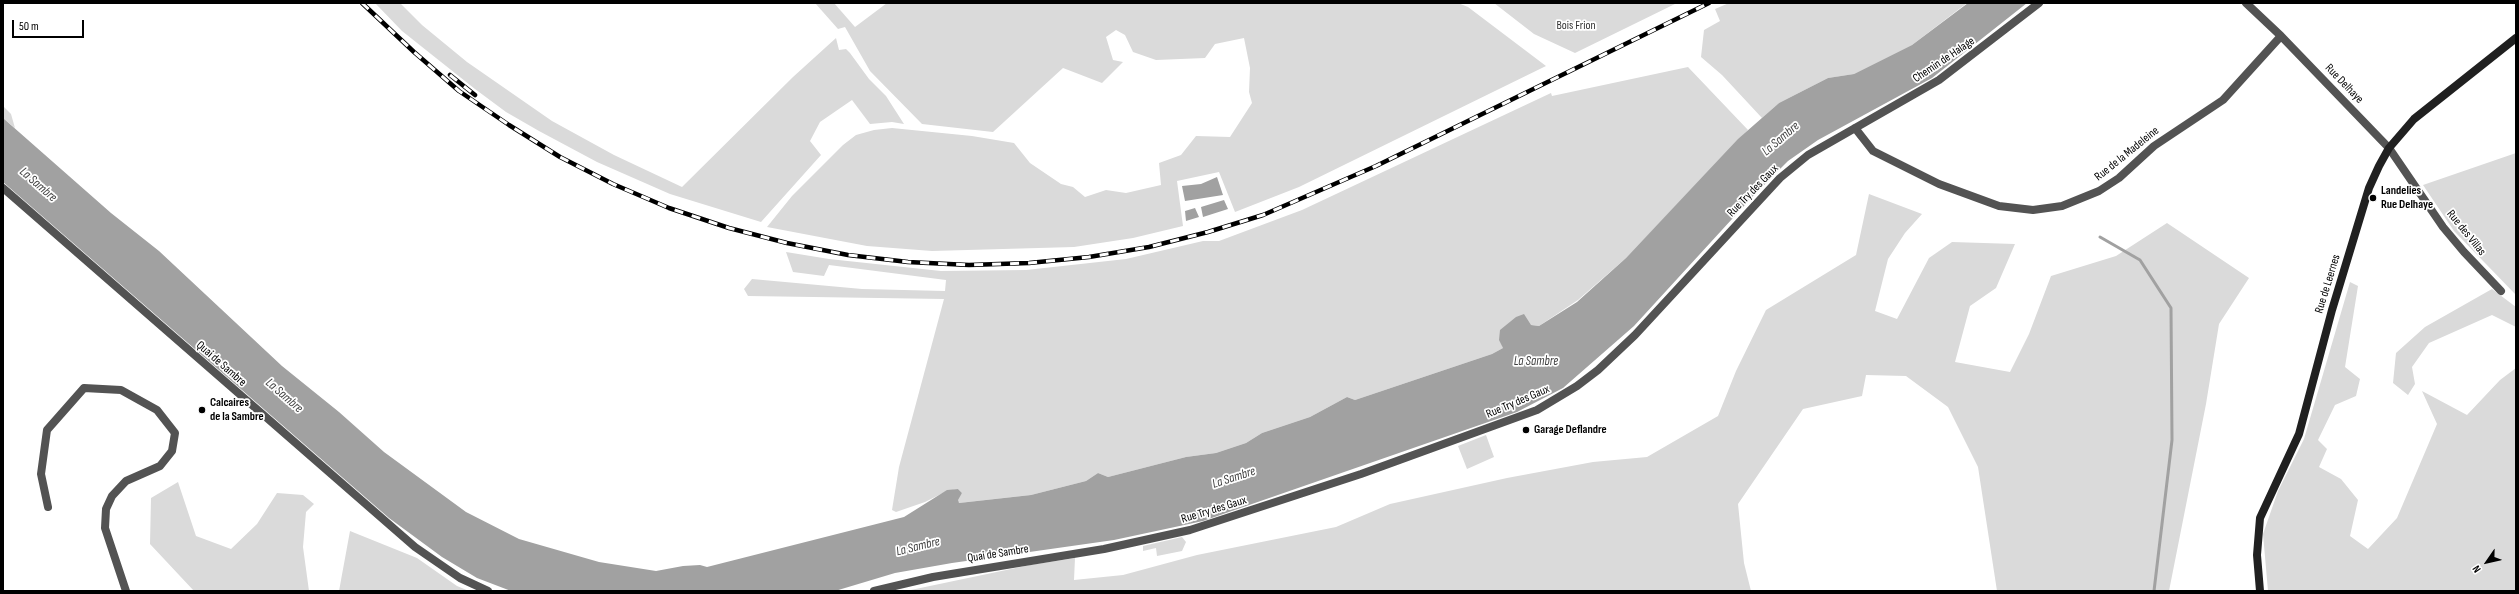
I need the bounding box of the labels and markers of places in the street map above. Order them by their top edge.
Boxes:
place label: Landelies Rue Delhaye [2381,184,2433,212]
marker: Landelies Rue Delhaye [2368,193,2378,203]
place label: Calcaires de la Sambre [210,396,264,424]
marker: Calcaires de la Sambre [197,405,207,415]
place label: Garage Deflandre [1534,423,1607,437]
marker: Garage Deflandre [1521,425,1531,435]

